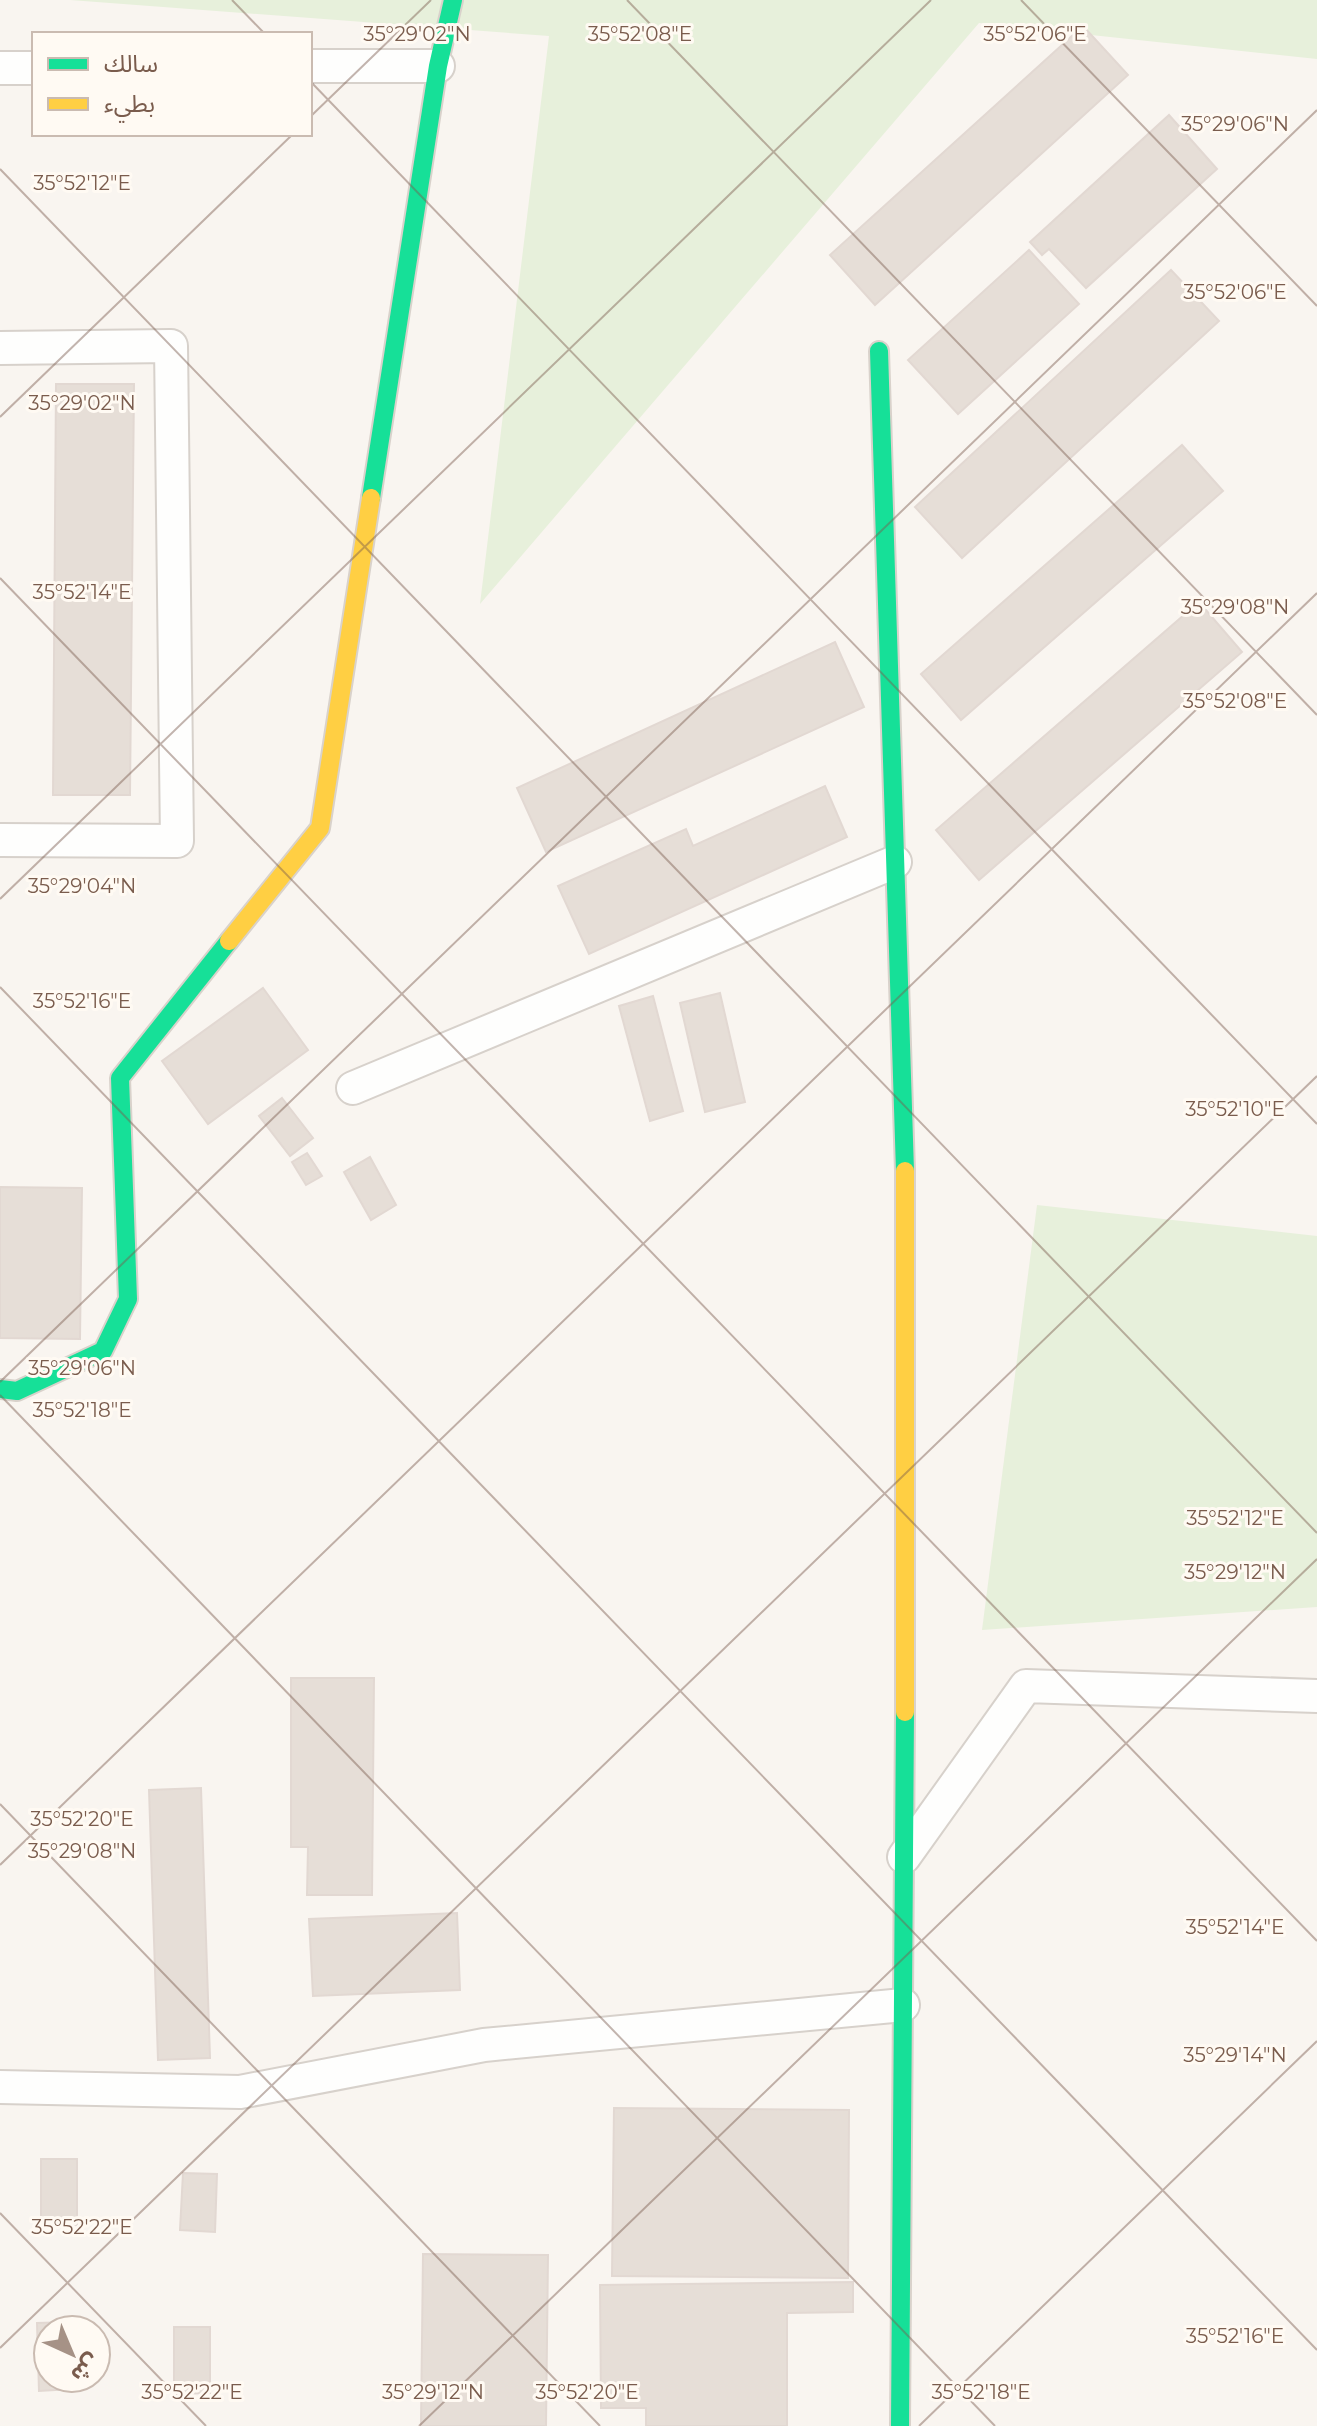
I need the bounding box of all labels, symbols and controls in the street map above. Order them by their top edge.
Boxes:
text: 35°29'02"N [363,22,471,46]
text: 35°52'08"E [588,22,692,46]
text: 35°52'06"E [983,22,1087,46]
legend [32,32,312,136]
text: سالك [104,49,158,78]
text: بطيء [104,89,155,123]
text: 35°29'06"N [1181,112,1289,136]
text: 35°52'12"E [33,171,131,195]
text: 35°52'06"E [1183,280,1287,304]
text: 35°29'02"N [28,391,136,415]
text: 35°52'14"E [33,580,131,604]
text: 35°29'08"N [1181,595,1289,619]
text: 35°52'08"E [1183,689,1287,713]
text: 35°29'04"N [28,874,136,898]
text: 35°52'16"E [33,989,131,1013]
text: 35°52'10"E [1185,1097,1285,1121]
text: 35°29'06"N [28,1356,136,1380]
text: 35°52'18"E [32,1398,132,1422]
text: 35°52'12"E [1186,1506,1284,1530]
text: 35°29'12"N [1184,1560,1286,1584]
text: 35°52'20"E [30,1807,134,1831]
text: 35°29'08"N [28,1839,136,1863]
text: 35°52'14"E [1186,1915,1284,1939]
text: 35°29'14"N [1183,2043,1287,2067]
text: 35°52'22"E [31,2215,133,2239]
north arrow [32,2314,112,2394]
text: 35°52'16"E [1186,2324,1284,2348]
text: ش [65,2348,106,2388]
text: 35°52'22"E [141,2380,243,2404]
text: 35°29'12"N [382,2380,484,2404]
text: 35°52'20"E [535,2380,639,2404]
text: 35°52'18"E [931,2380,1031,2404]

